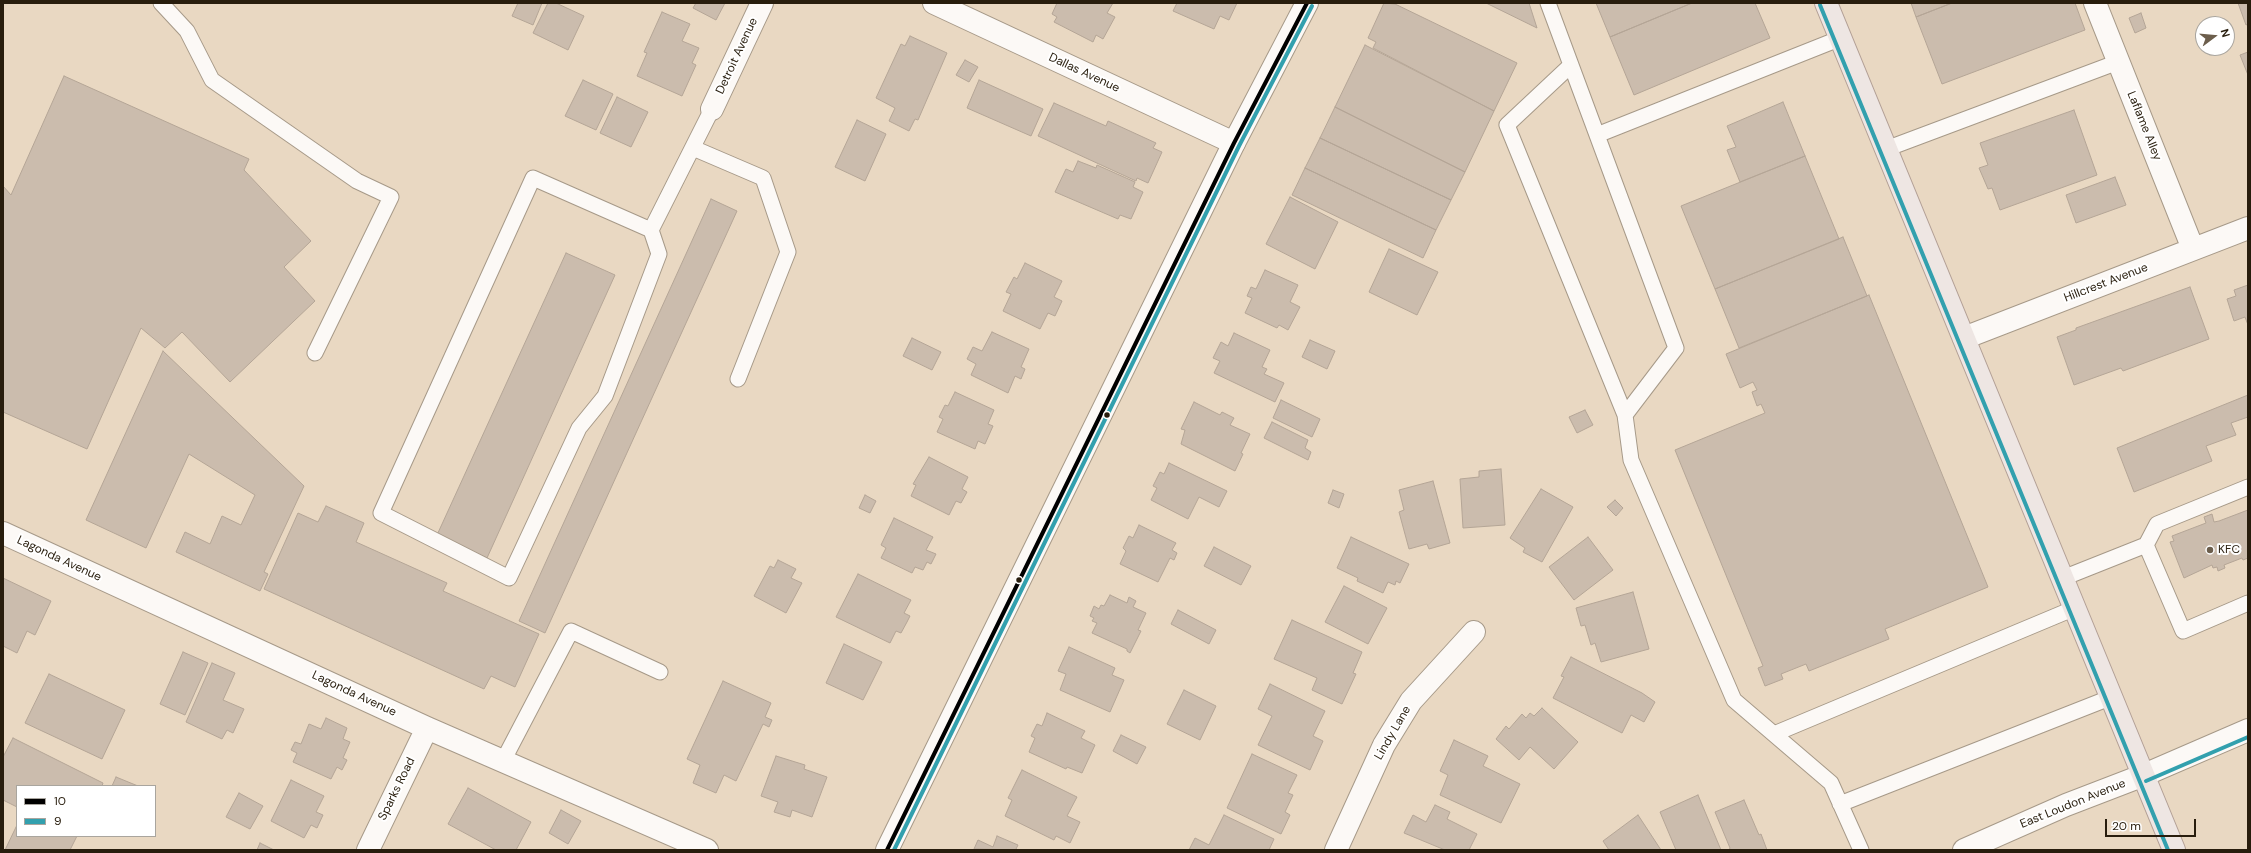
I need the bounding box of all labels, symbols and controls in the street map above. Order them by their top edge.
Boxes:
street label: Detroit Avenue [713,16,761,96]
north arrow [2195,16,2235,56]
text: N [2218,27,2233,39]
street label: Dallas Avenue [1046,50,1122,96]
street label: Laflame Alley [2124,89,2164,163]
street label: Hillcrest Avenue [2062,260,2150,306]
unlabelled marker [1102,410,1112,420]
street label: Lagonda Avenue [15,533,103,585]
place label: KFC [2218,543,2240,557]
marker: KFC [2205,545,2215,555]
unlabelled marker [1014,575,1024,585]
street label: Lagonda Avenue [310,668,398,720]
street label: Lindy Lane [1372,703,1414,763]
street label: Sparks Road [376,755,418,823]
street label: East Loudon Avenue [2018,776,2128,832]
legend [16,785,156,837]
text: 10 [54,793,66,809]
scale bar [2107,811,2198,837]
text: 9 [54,813,62,829]
text: 20 m [2112,818,2141,834]

